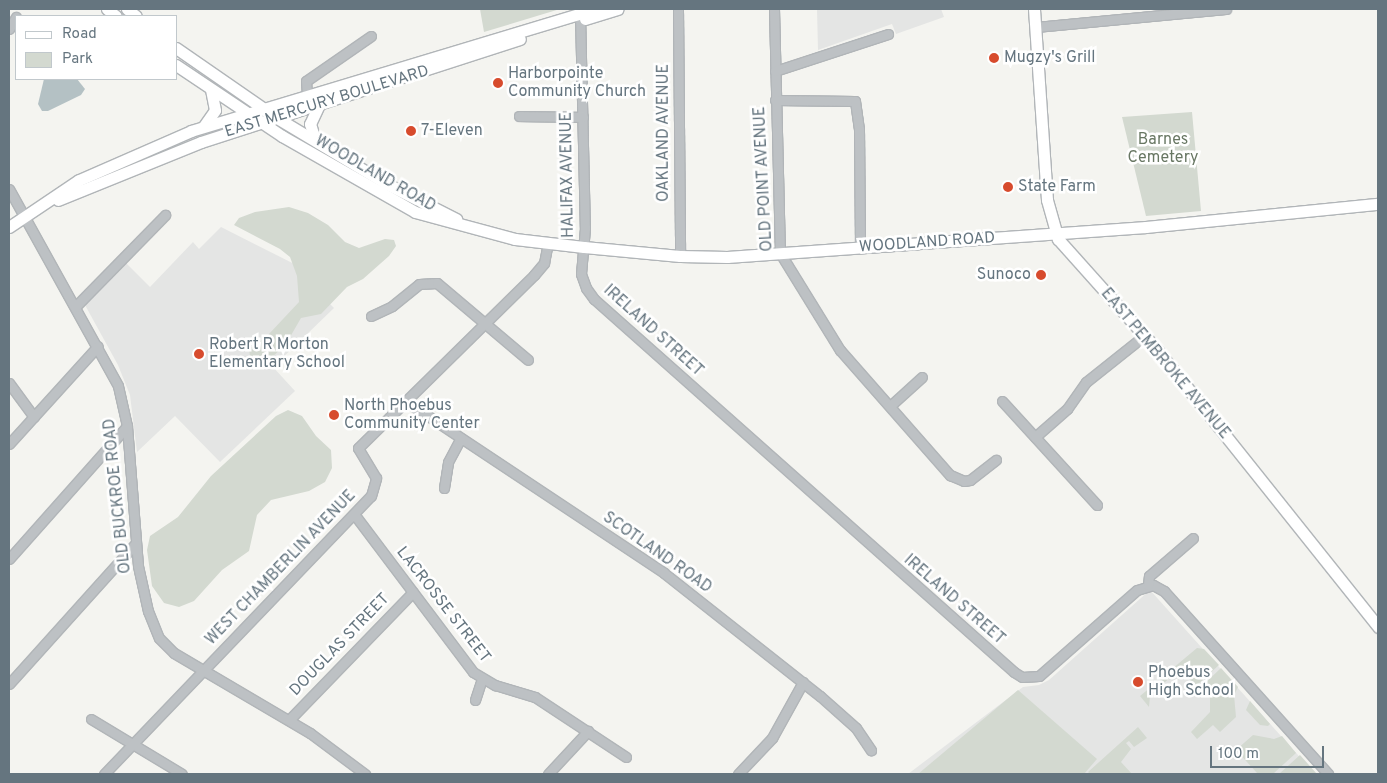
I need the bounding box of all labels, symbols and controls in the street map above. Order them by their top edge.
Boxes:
legend [15,15,178,80]
text: Road [62,25,97,44]
place label: Mugzy's Grill [1004,48,1095,68]
text: Park [62,50,93,69]
marker: Mugzy's Grill [988,52,1000,64]
street label: EAST MERCURY BOULEVARD [222,62,432,142]
place label: Harborpointe Community Church [508,64,646,102]
street label: OAKLAND AVENUE [654,64,674,202]
marker: Harborpointe Community Church [492,77,504,89]
street label: OLD POINT AVENUE [751,105,777,253]
street label: HALIFAX AVENUE [557,112,579,238]
place label: 7-Eleven [421,121,483,141]
marker: 7-Eleven [405,125,417,137]
park label: Barnes Cemetery [1128,130,1198,168]
street label: WOODLAND ROAD [311,132,439,216]
place label: State Farm [1018,177,1096,197]
marker: State Farm [1002,181,1014,193]
street label: WOODLAND ROAD [858,229,996,257]
place label: Sunoco [977,265,1031,285]
marker: Sunoco [1035,269,1047,281]
street label: IRELAND STREET [599,281,707,381]
street label: EAST PEMBROKE AVENUE [1096,284,1234,444]
place label: Robert R Morton Elementary School [209,335,345,373]
marker: Robert R Morton Elementary School [193,348,205,360]
place label: North Phoebus Community Center [344,396,480,434]
marker: North Phoebus Community Center [328,409,340,421]
street label: OLD BUCKROE ROAD [100,417,136,575]
street label: WEST CHAMBERLIN AVENUE [201,486,361,650]
street label: SCOTLAND ROAD [599,508,715,598]
street label: LACROSSE STREET [392,543,494,667]
street label: IRELAND STREET [899,551,1009,649]
street label: DOUGLAS STREET [286,590,394,700]
place label: Phoebus High School [1148,663,1234,701]
marker: Phoebus High School [1132,676,1144,688]
scale bar [1212,736,1326,768]
text: 100 m [1218,745,1259,764]

